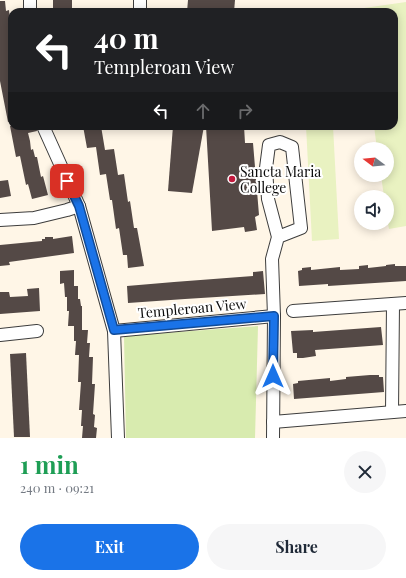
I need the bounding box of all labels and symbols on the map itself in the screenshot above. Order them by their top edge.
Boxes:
north arrow [354,142,394,182]
place label: Sancta Maria College [240,162,321,197]
pin [50,164,84,198]
marker: Sancta Maria College [227,174,237,184]
street label: Templeroan View [137,294,247,322]
position arrow [252,355,294,397]

